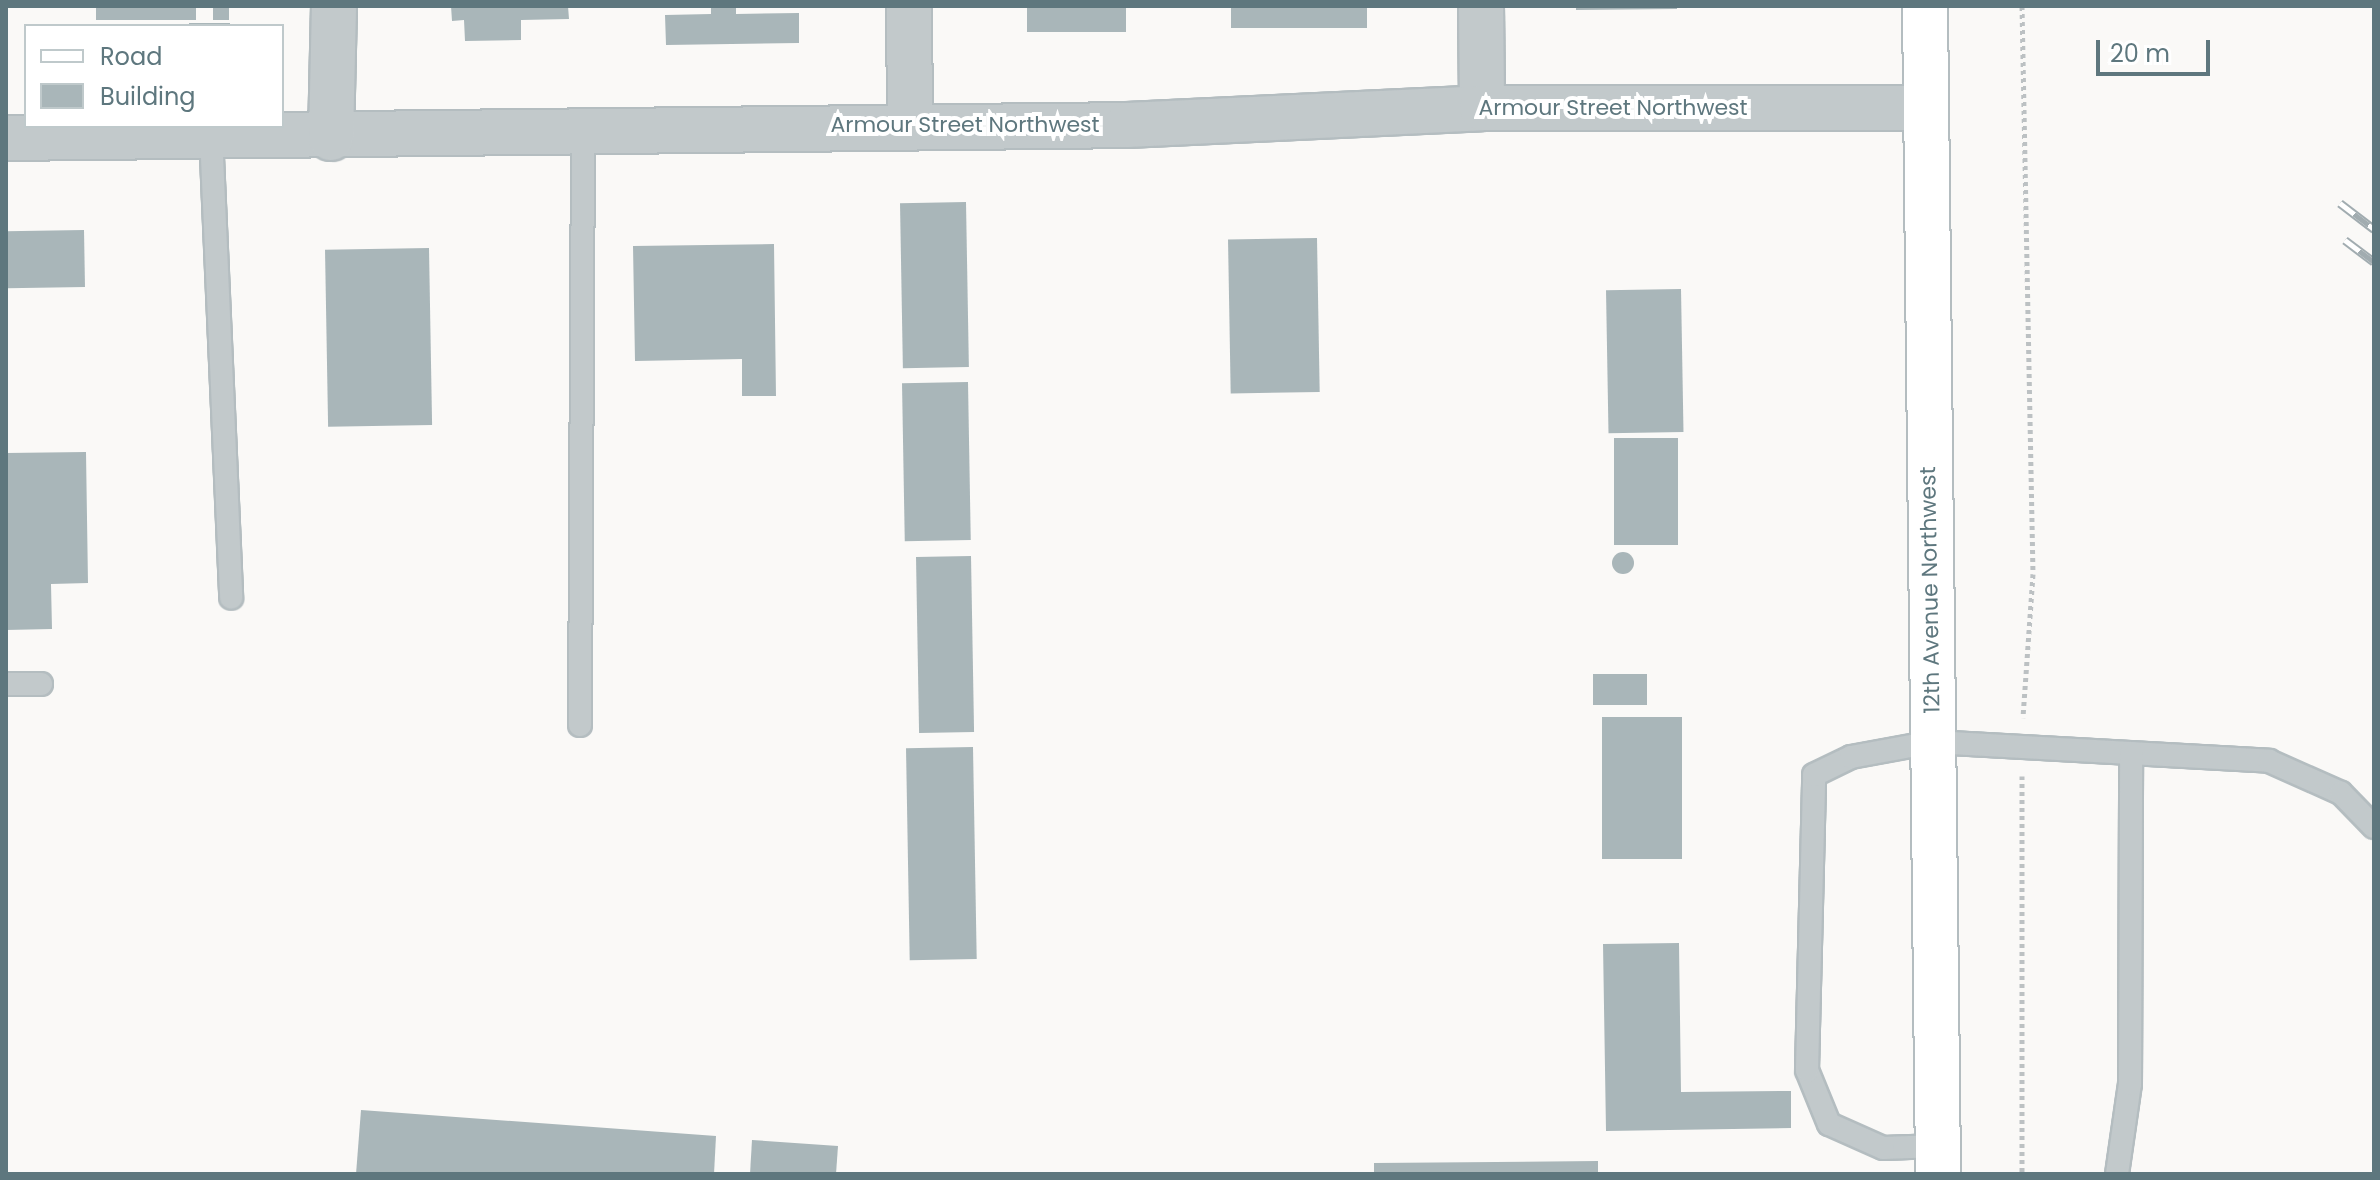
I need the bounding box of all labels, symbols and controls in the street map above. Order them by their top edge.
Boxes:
legend [24,24,284,128]
scale bar [2100,24,2214,74]
text: 20 m [2110,37,2170,70]
text: Road [100,40,162,73]
text: Building [100,80,196,113]
street label: Armour Street Northwest [1478,95,1748,121]
street label: Armour Street Northwest [830,112,1100,138]
street label: 12th Avenue Northwest [1915,466,1945,714]

